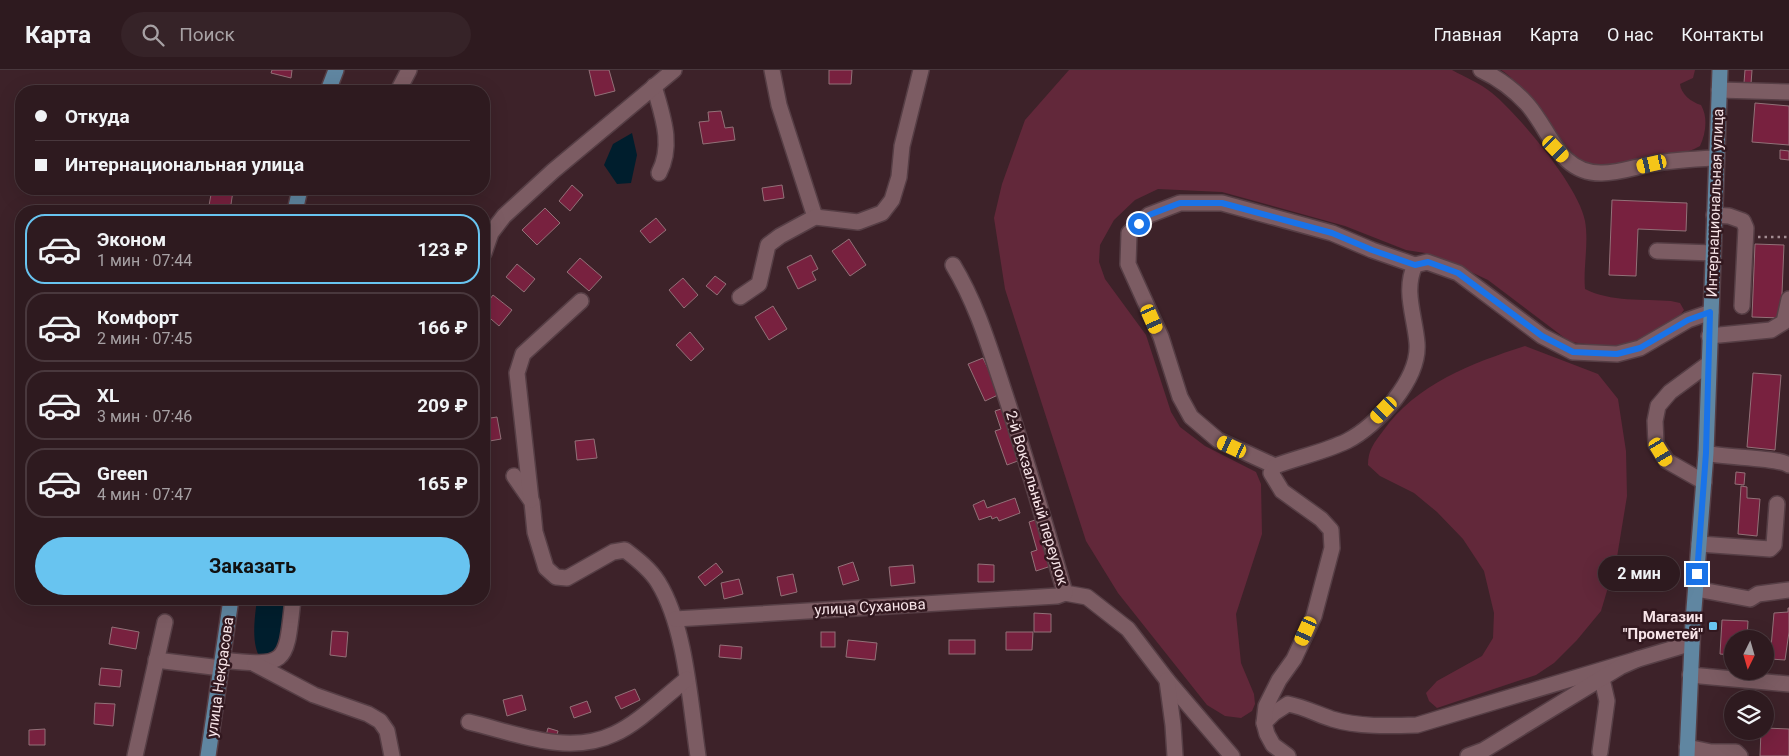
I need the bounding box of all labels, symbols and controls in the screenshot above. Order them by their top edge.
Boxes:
search box [121,12,471,57]
text: Карта [25,21,91,49]
icon: search [139,21,167,49]
text: Поиск [179,23,235,46]
text: Главная [1433,24,1502,45]
text: Карта [1530,24,1579,45]
text: О нас [1607,24,1653,45]
text: Контакты [1681,24,1764,45]
text: Откуда [65,105,130,128]
street label: Интернациональная улица [1703,108,1727,298]
car [1540,133,1571,165]
text: Интернациональная улица [65,153,304,176]
car [1635,153,1668,175]
route start [1128,213,1150,235]
icon: car [37,227,82,272]
text: Эконом [97,228,166,251]
text: 123 ₽ [417,238,468,261]
text: 1 мин · 07:44 [97,251,192,270]
car [1139,302,1164,336]
icon: car [37,305,82,350]
text: Комфорт [97,306,179,329]
text: 166 ₽ [417,316,468,339]
text: 2 мин · 07:45 [97,329,192,348]
icon: car [37,383,82,428]
text: XL [97,384,119,407]
text: 209 ₽ [417,394,468,417]
car [1368,394,1399,426]
text: 3 мин · 07:46 [97,407,192,426]
street label: 2-й Вокзальный переулок [1002,409,1072,587]
car [1215,434,1248,460]
car [1646,435,1675,469]
icon: car [37,461,82,506]
text: Green [97,462,148,485]
text: 165 ₽ [417,472,468,495]
text: 4 мин · 07:47 [97,485,192,504]
button: Заказать [35,537,470,595]
callout: 2 мин [1597,556,1680,592]
route end [1686,563,1708,585]
text: 2 мин [1617,564,1661,583]
street label: улица Суханова [814,595,926,619]
place label: Магазин "Прометей" [1623,608,1703,643]
car [1293,614,1318,648]
street label: улица Некрасова [203,616,237,738]
marker: Магазин "Прометей" [1707,620,1719,632]
north arrow [1724,630,1774,680]
map controls [1724,630,1774,740]
button: layers [1724,690,1774,740]

